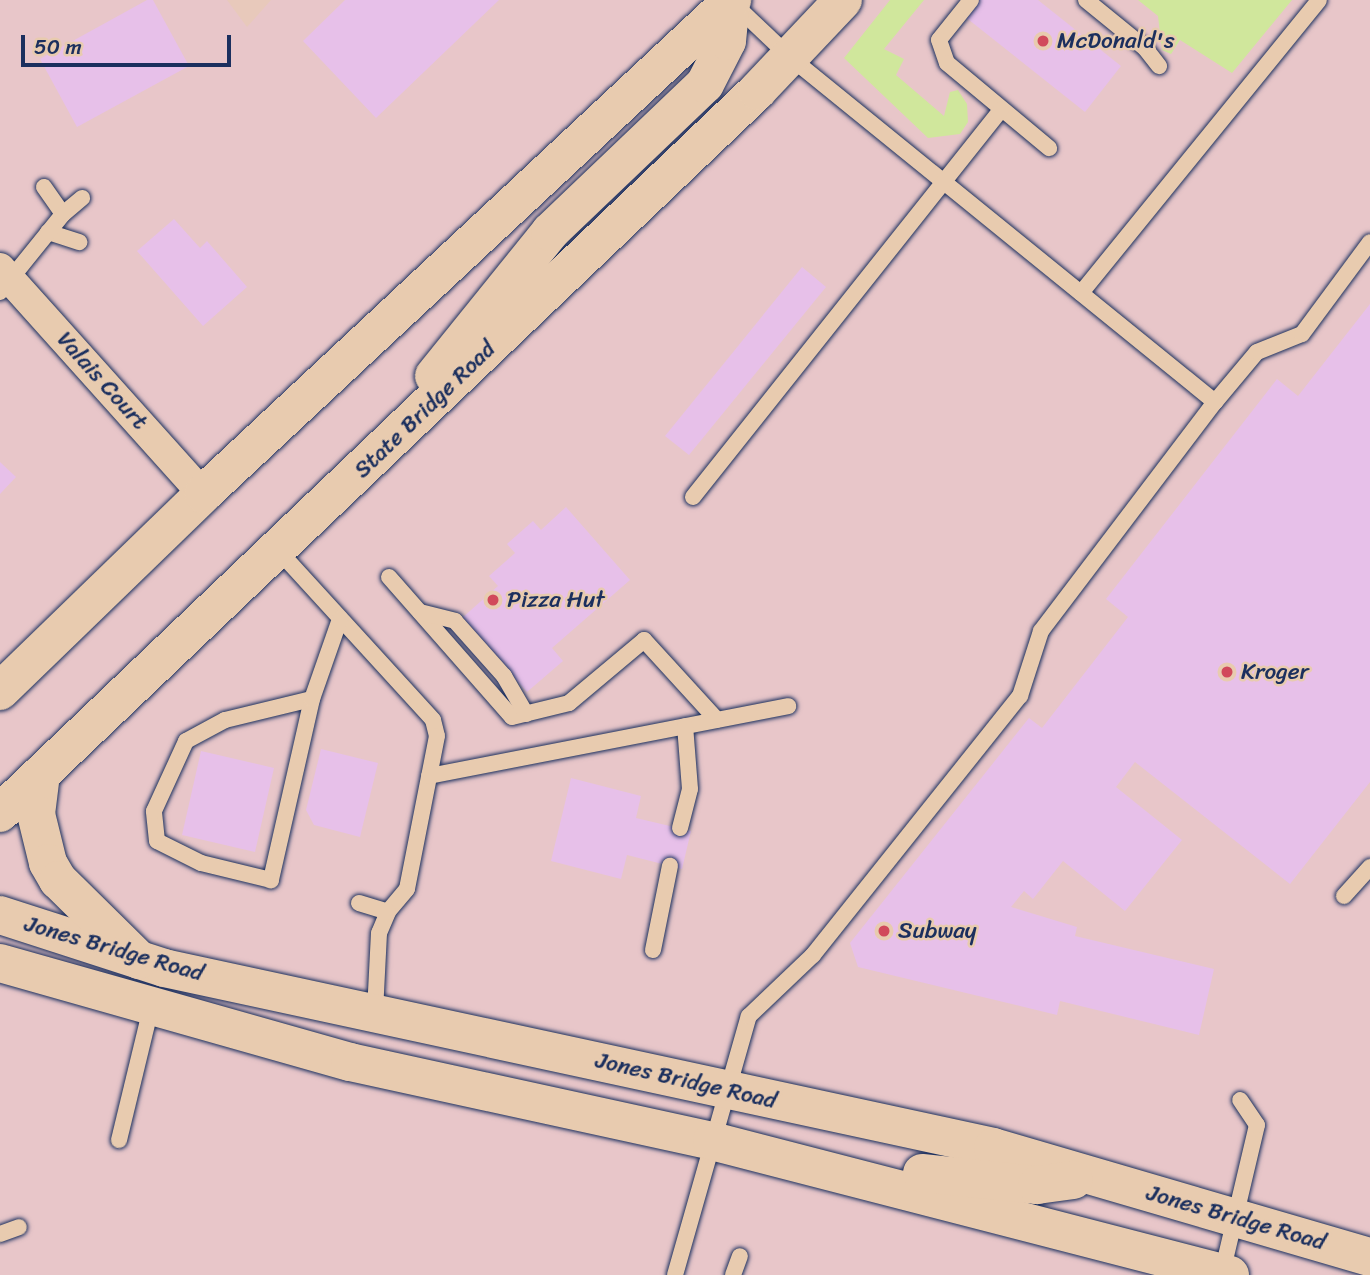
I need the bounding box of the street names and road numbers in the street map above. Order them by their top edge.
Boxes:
street label: Valais Court [51,326,153,436]
street label: State Bridge Road [349,336,501,484]
street label: Jones Bridge Road [22,910,206,988]
street label: Jones Bridge Road [593,1047,779,1115]
street label: Jones Bridge Road [1144,1179,1328,1257]

